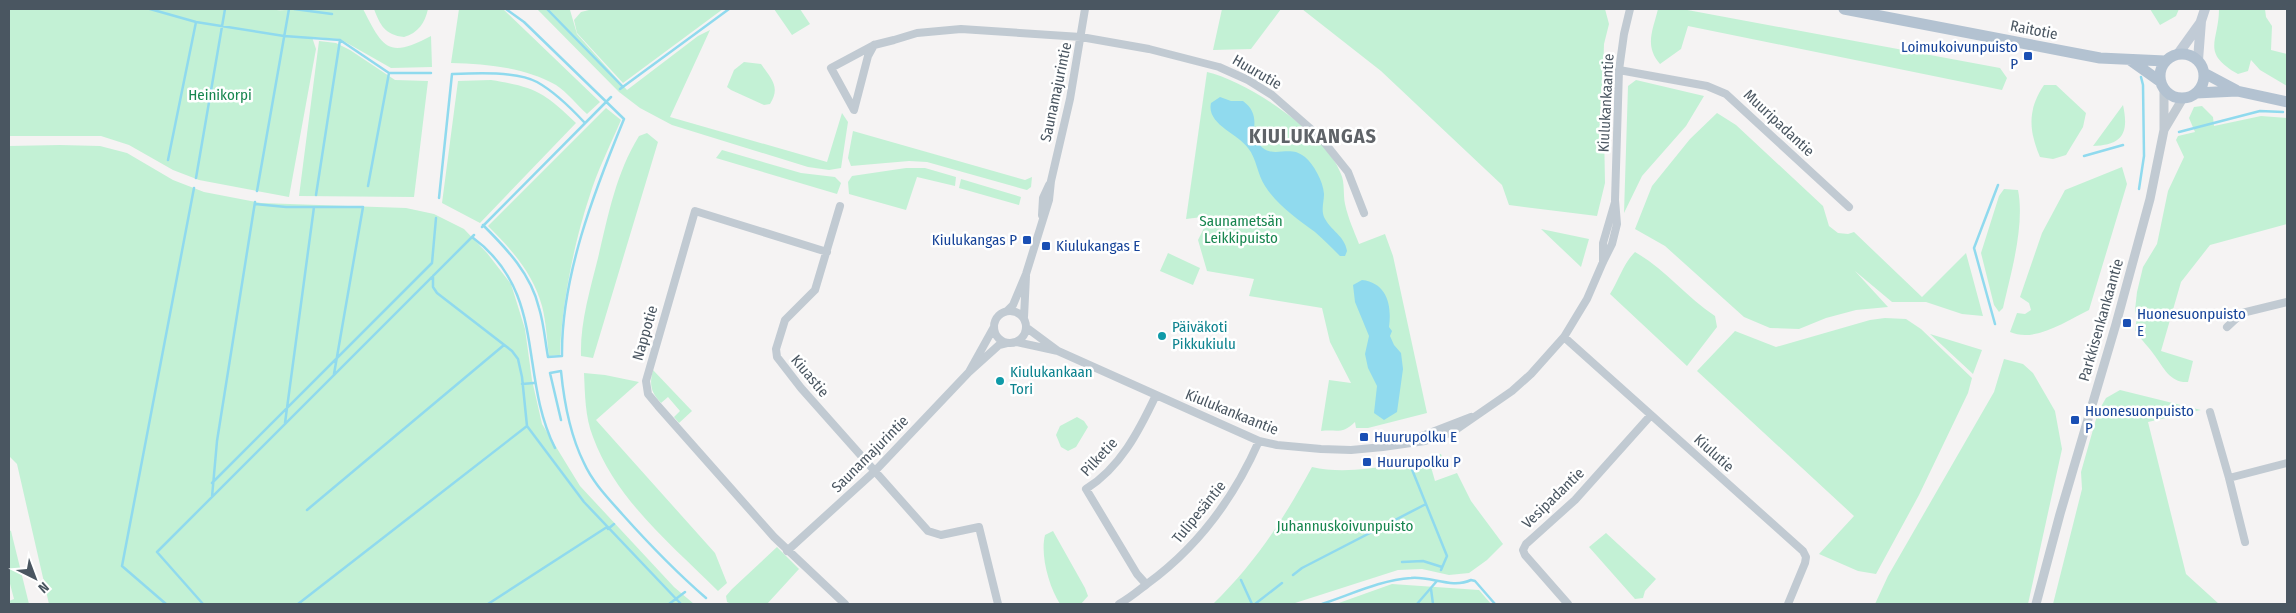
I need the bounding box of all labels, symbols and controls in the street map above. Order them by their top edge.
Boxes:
street label: Raitotie [2009,17,2059,43]
place label: Loimukoivunpuisto P [1901,38,2018,73]
street label: Saunamajurintie [1037,41,1075,143]
marker: Loimukoivunpuisto P [2022,50,2034,62]
street label: Huurutie [1229,51,1285,93]
street label: Kiulukankaantie [1594,53,1618,153]
park label: Heinikorpi [188,86,252,104]
street label: Muuripadantie [1740,86,1818,160]
district label: KIULUKANGAS [1249,124,1377,148]
park label: Saunametsän Leikkipuisto [1199,212,1283,247]
place label: Kiulukangas P [932,231,1017,249]
marker: Kiulukangas P [1021,234,1033,246]
place label: Kiulukangas E [1056,237,1140,255]
marker: Kiulukangas E [1040,240,1052,252]
street label: Parkkisenkankaantie [2075,257,2127,383]
street label: Nappotie [629,303,661,363]
place label: Huonesuonpuisto E [2137,305,2246,340]
marker: Huonesuonpuisto E [2121,317,2133,329]
place label: Päiväkoti Pikkukiulu [1172,318,1236,353]
marker: Päiväkoti Pikkukiulu [1156,330,1168,342]
street label: Kiuastie [787,351,833,401]
place label: Kiulukankaan Tori [1010,363,1093,398]
marker: Kiulukankaan Tori [994,375,1006,387]
street label: Kiulukankaantie [1183,385,1281,439]
place label: Huonesuonpuisto P [2085,402,2194,437]
street label: Saunamajurintie [828,412,912,496]
marker: Huonesuonpuisto P [2069,414,2081,426]
place label: Huurupolku E [1374,428,1457,446]
street label: Kiulutie [1690,430,1738,476]
marker: Huurupolku E [1358,431,1370,443]
street label: Pilketie [1077,434,1121,480]
place label: Huurupolku P [1377,453,1461,471]
marker: Huurupolku P [1361,456,1373,468]
street label: Vesipadantie [1518,464,1588,532]
street label: Tulipesäntie [1168,477,1230,547]
park label: Juhannuskoivunpuisto [1277,517,1413,535]
north arrow [10,553,60,603]
text: N [35,578,52,596]

